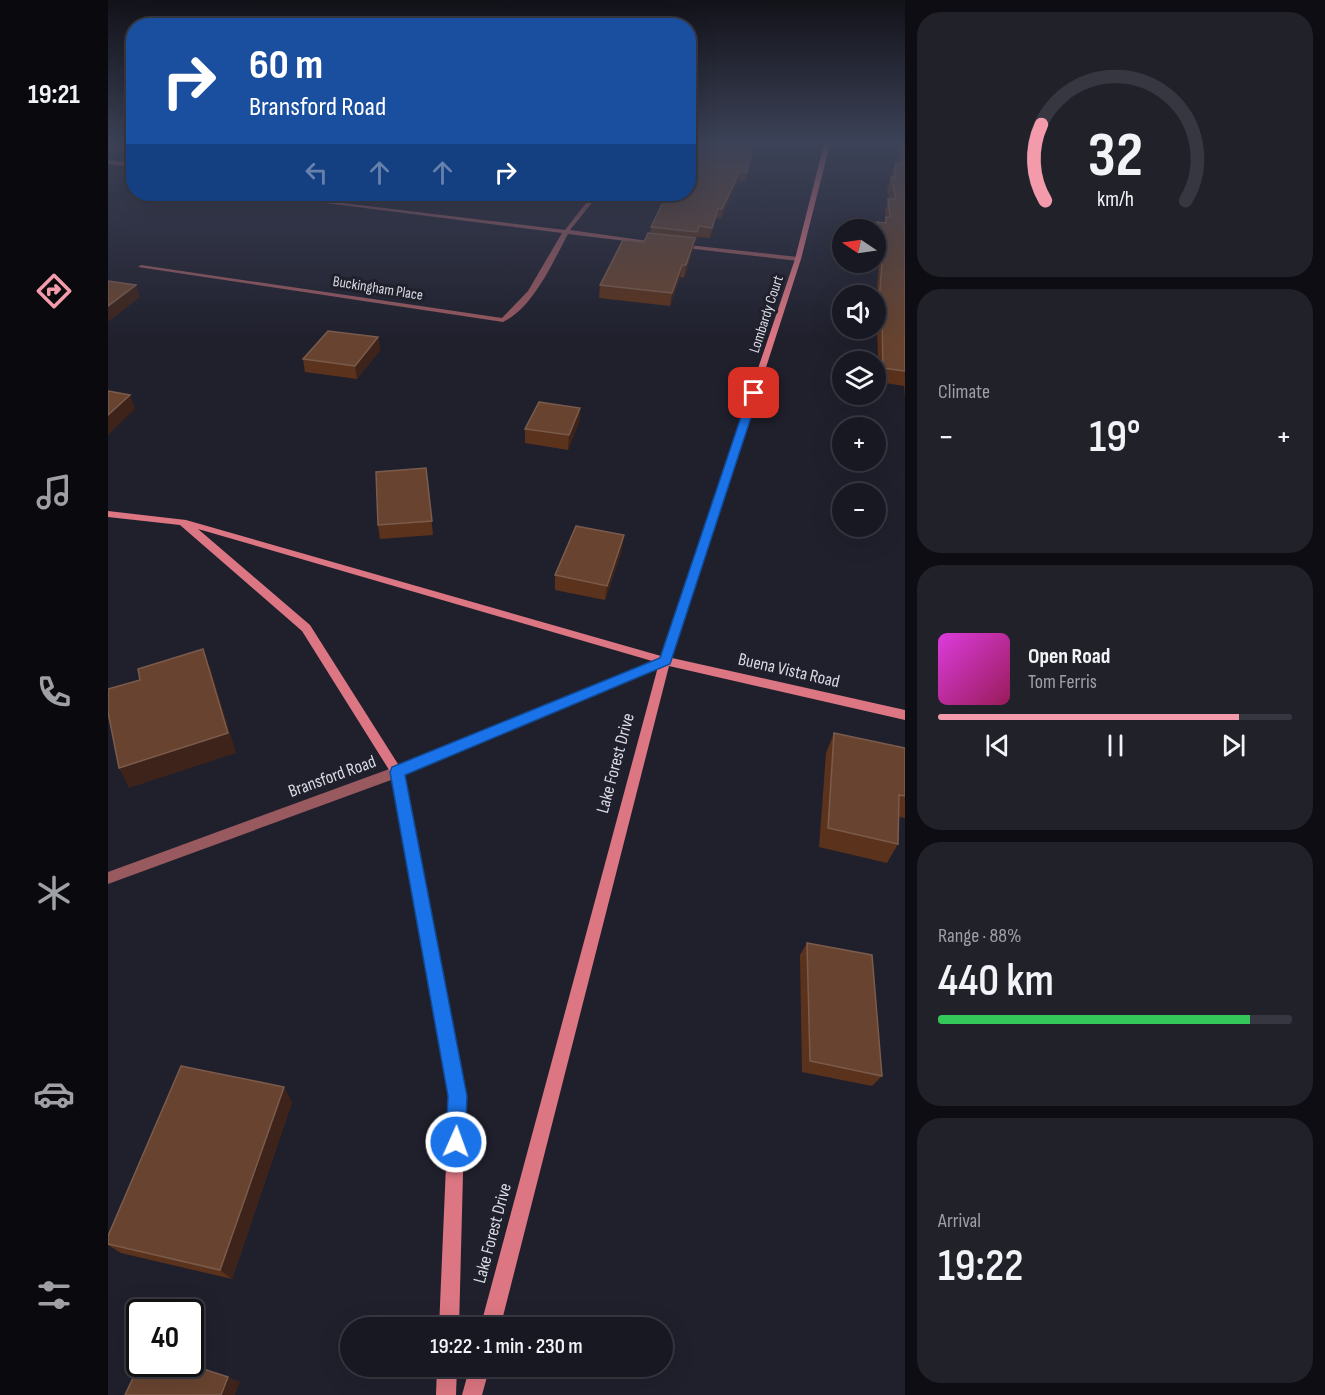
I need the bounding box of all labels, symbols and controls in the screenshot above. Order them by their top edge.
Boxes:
text: 60 m [249,40,323,91]
icon: right [150,42,228,120]
text: 19:21 [28,79,80,111]
text: Bransford Road [249,91,386,123]
text: 32 [1087,119,1143,194]
icon: left [300,156,333,189]
icon: ahead [363,156,396,189]
icon: ahead [426,156,459,189]
icon: right [489,156,522,189]
text: km/h [1096,188,1134,213]
north arrow [832,219,886,273]
map controls [832,219,886,537]
icon: directions [33,270,75,312]
street label: Buckingham Place [332,272,424,305]
street label: Lombardy Court [745,273,788,355]
button: sound [832,285,886,339]
button: layers [832,351,886,405]
pin [728,367,779,418]
icon: arrive [737,376,770,409]
text: Climate [938,380,990,404]
text: 19° [1089,410,1141,465]
button: + [832,417,886,471]
text: − [938,417,954,457]
text: + [1276,417,1292,457]
icon: music [33,471,75,513]
button: − [832,483,886,537]
text: Open Road [1028,643,1110,670]
street label: Buena Vista Road [736,649,842,692]
text: Tom Ferris [1028,670,1097,694]
icon: phone [33,671,75,713]
street label: Lake Forest Drive [592,711,639,815]
icon: previous [981,729,1014,762]
icon: pause [1099,729,1132,762]
icon: next [1217,729,1250,762]
street label: Bransford Road [286,751,379,802]
icon: climate [33,872,75,914]
text: Range · 88% [938,924,1022,948]
text: 440 km [938,954,1054,1009]
icon: car [33,1073,75,1115]
position arrow [424,1110,488,1174]
street label: Lake Forest Drive [469,1181,516,1285]
text: Arrival [938,1209,981,1233]
text: 19:22 [938,1239,1023,1294]
icon: filters [33,1274,75,1316]
speed limit sign: 40 [126,1299,204,1377]
text: 19:22 · 1 min · 230 m [430,1333,583,1360]

